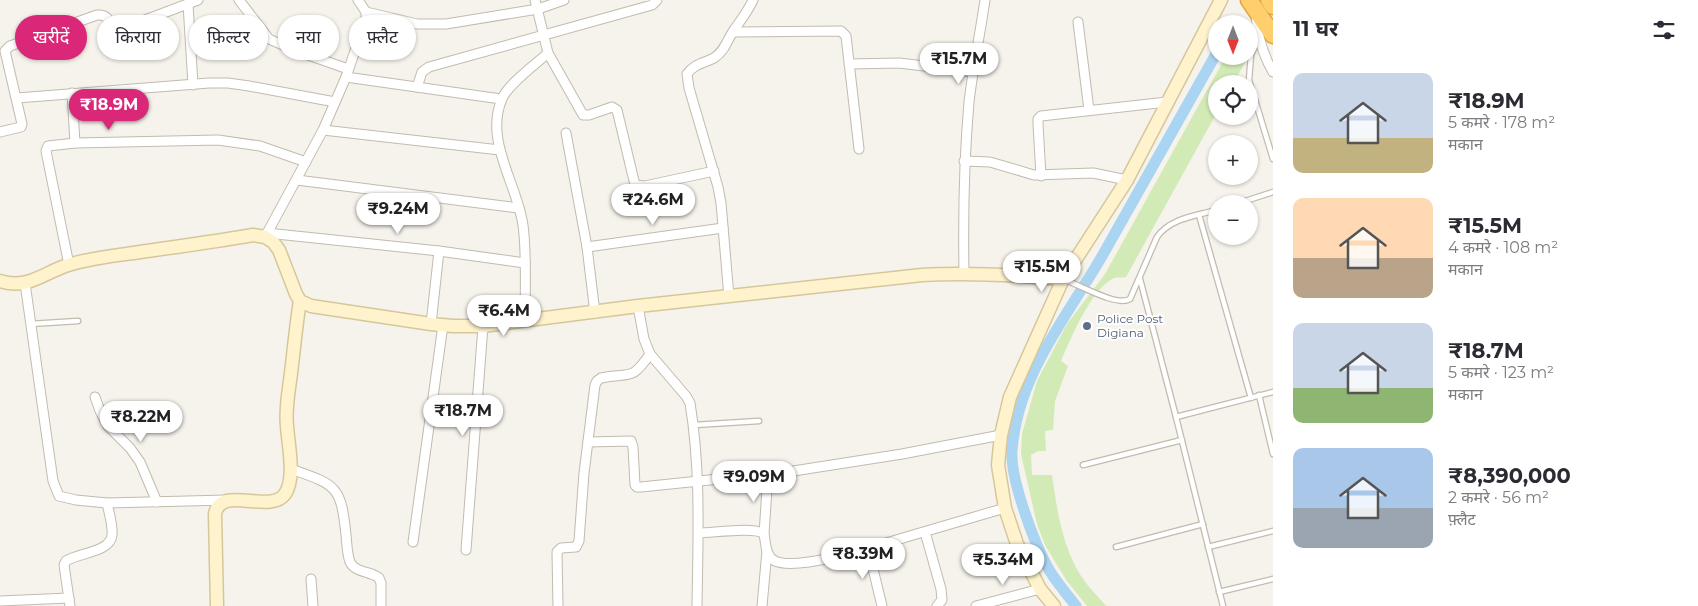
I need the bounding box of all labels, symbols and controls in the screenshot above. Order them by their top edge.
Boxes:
chip: खरीदें [15,15,87,60]
chip: किराया [97,15,179,60]
chip: फ़िल्टर [189,15,268,60]
chip: नया [278,15,339,60]
chip: फ़्लैट [349,15,416,60]
north arrow [1208,15,1258,65]
map controls [1208,15,1258,245]
text: 11 घर [1293,16,1338,41]
icon: filters [1650,16,1678,44]
pin: ₹15.7M [918,42,1000,85]
text: ₹15.7M [931,49,987,68]
button: locate [1208,75,1258,125]
pin: ₹18.9M [68,88,150,131]
text: ₹18.9M [1448,88,1525,113]
icon: home [1333,93,1393,153]
text: ₹18.9M [80,95,138,114]
text: 5 कमरे · 178 m² [1448,113,1555,132]
button: + [1208,135,1258,185]
text: मकान [1448,135,1483,154]
pin: ₹24.6M [612,184,694,226]
text: ₹24.6M [622,190,684,209]
pin: ₹9.24M [357,192,439,235]
button: − [1208,195,1258,245]
text: ₹9.24M [367,199,429,218]
text: ₹15.5M [1448,213,1522,238]
icon: home [1333,218,1393,278]
text: 4 कमरे · 108 m² [1448,238,1558,257]
pin: ₹15.5M [1001,250,1083,293]
text: ₹15.5M [1014,257,1070,276]
text: मकान [1448,260,1483,279]
pin: ₹6.4M [469,294,539,337]
text: ₹6.4M [478,301,530,320]
place label: Police Post Digiana [1097,311,1163,340]
marker: Police Post Digiana [1081,320,1093,332]
text: ₹18.7M [1448,338,1524,363]
icon: home [1333,343,1393,403]
text: 5 कमरे · 123 m² [1448,363,1554,382]
text: मकान [1448,385,1483,404]
pin: ₹18.7M [422,394,504,437]
pin: ₹8.22M [100,400,182,443]
text: ₹18.7M [434,401,492,420]
text: ₹8.22M [111,407,171,426]
pin: ₹9.09M [713,460,795,503]
text: ₹8,390,000 [1448,463,1571,488]
text: ₹9.09M [723,467,785,486]
icon: home [1333,468,1393,528]
text: 2 कमरे · 56 m² [1448,488,1549,507]
text: फ़्लैट [1448,510,1476,529]
pin: ₹8.39M [822,538,904,580]
text: ₹8.39M [832,544,894,563]
pin: ₹5.34M [962,544,1044,586]
text: ₹5.34M [972,550,1034,569]

